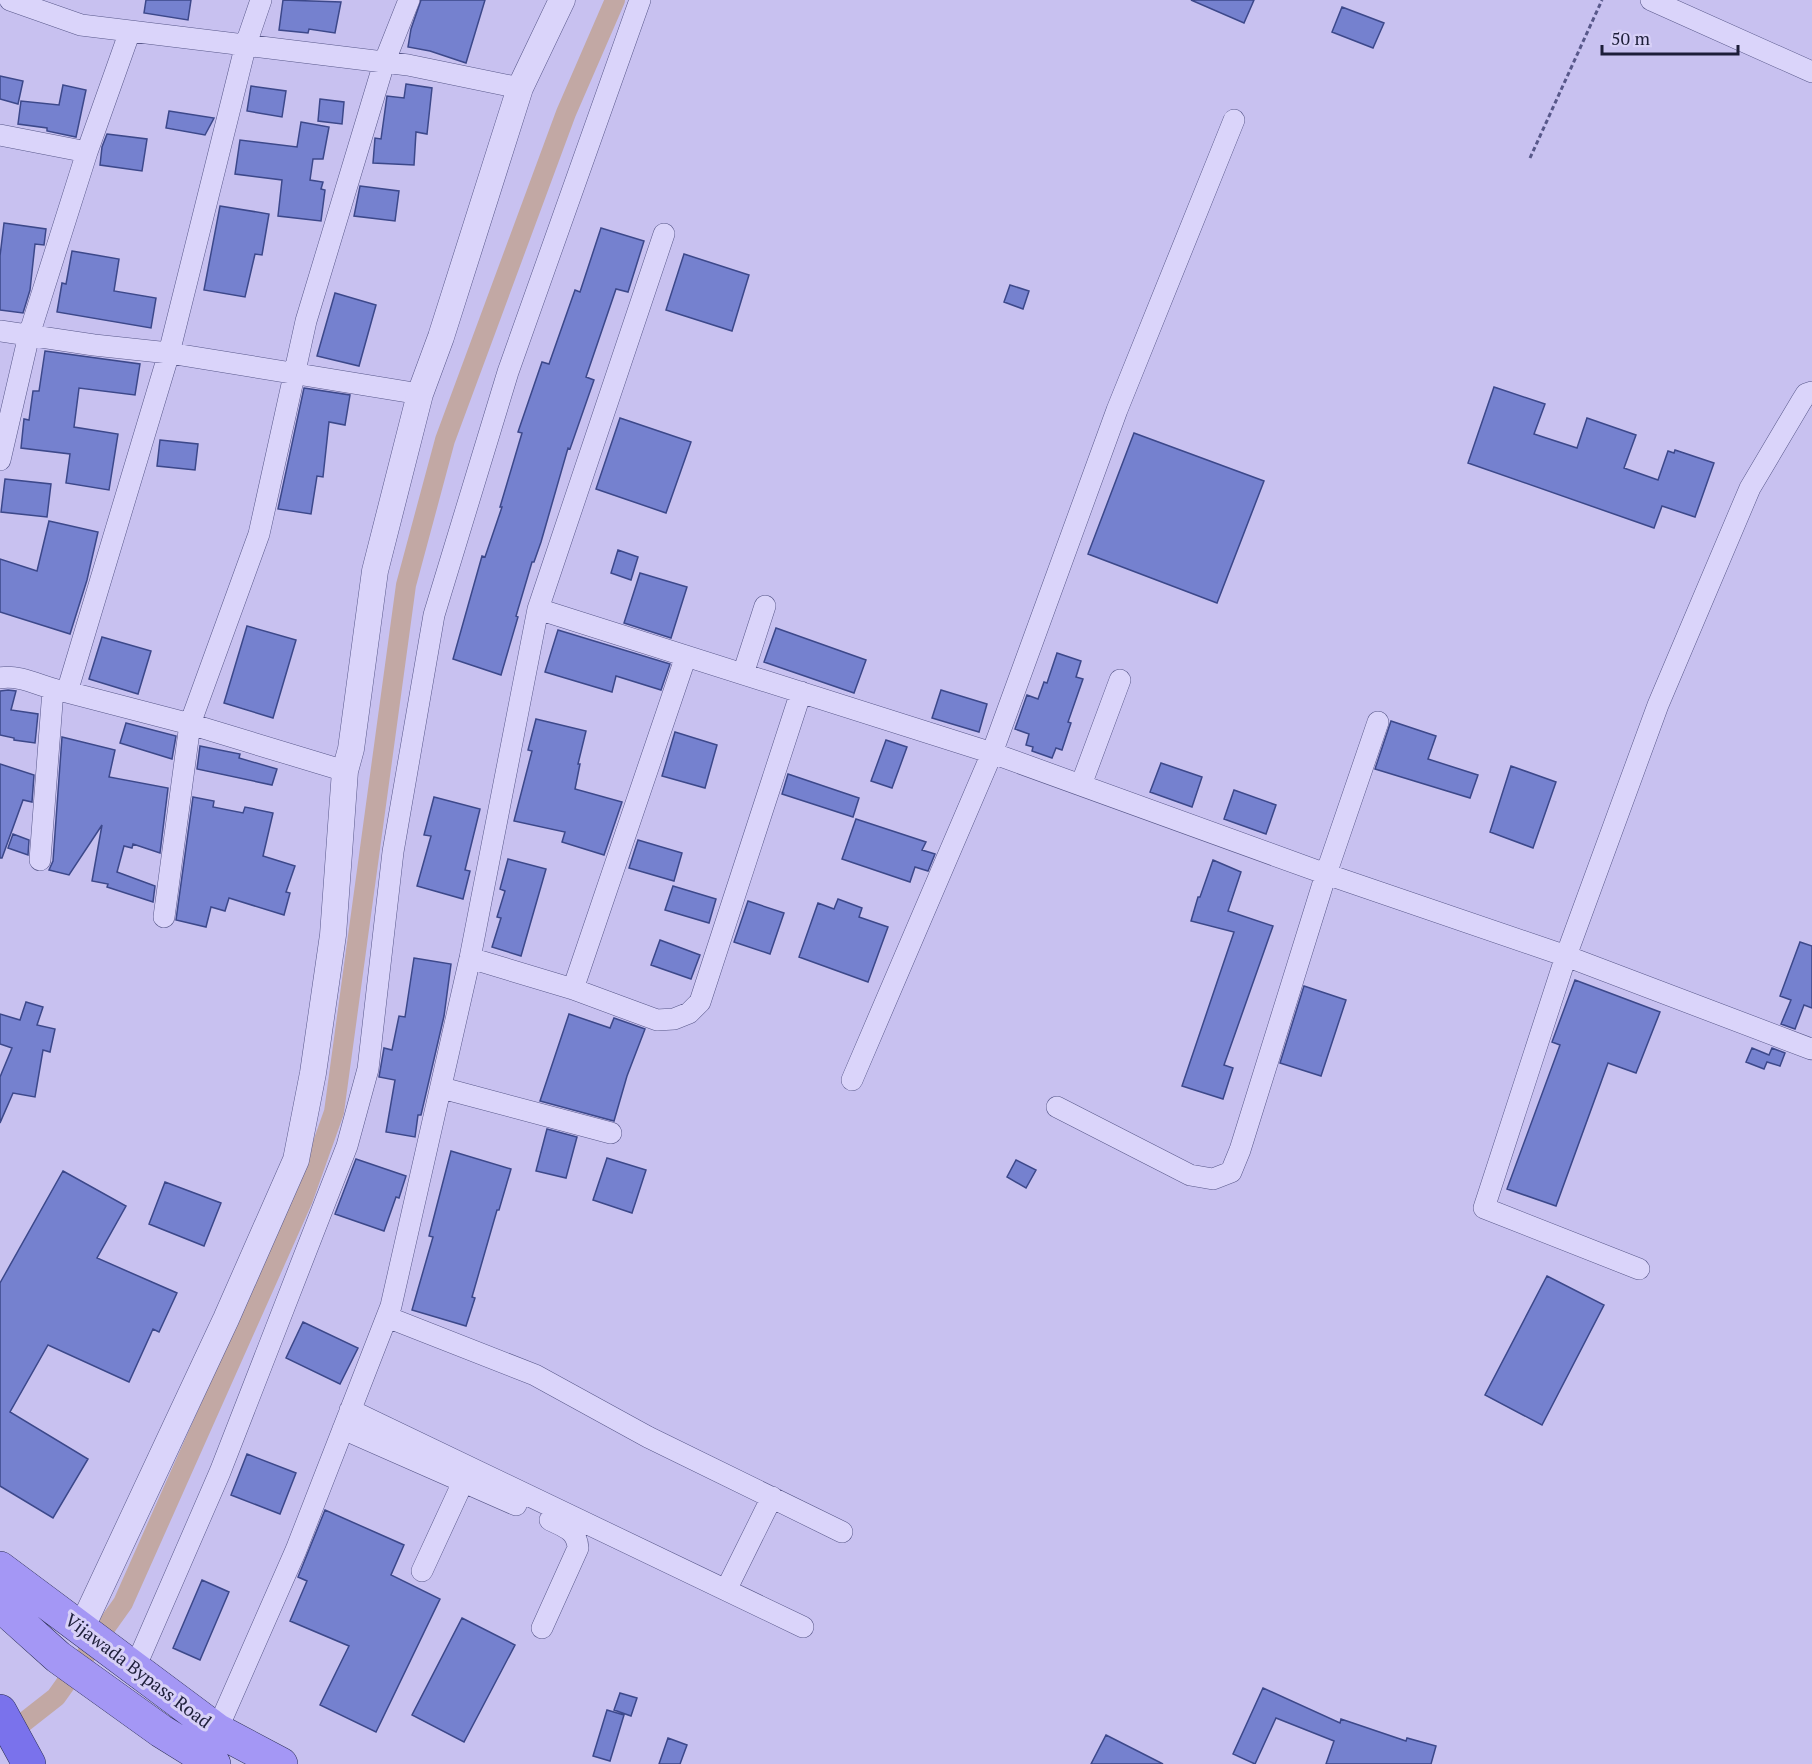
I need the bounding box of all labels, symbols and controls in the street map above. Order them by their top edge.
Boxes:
scale bar [1602,18,1738,56]
text: 50 m [1611,26,1651,50]
street label: Vijawada Bypass Road [61,1607,217,1733]

